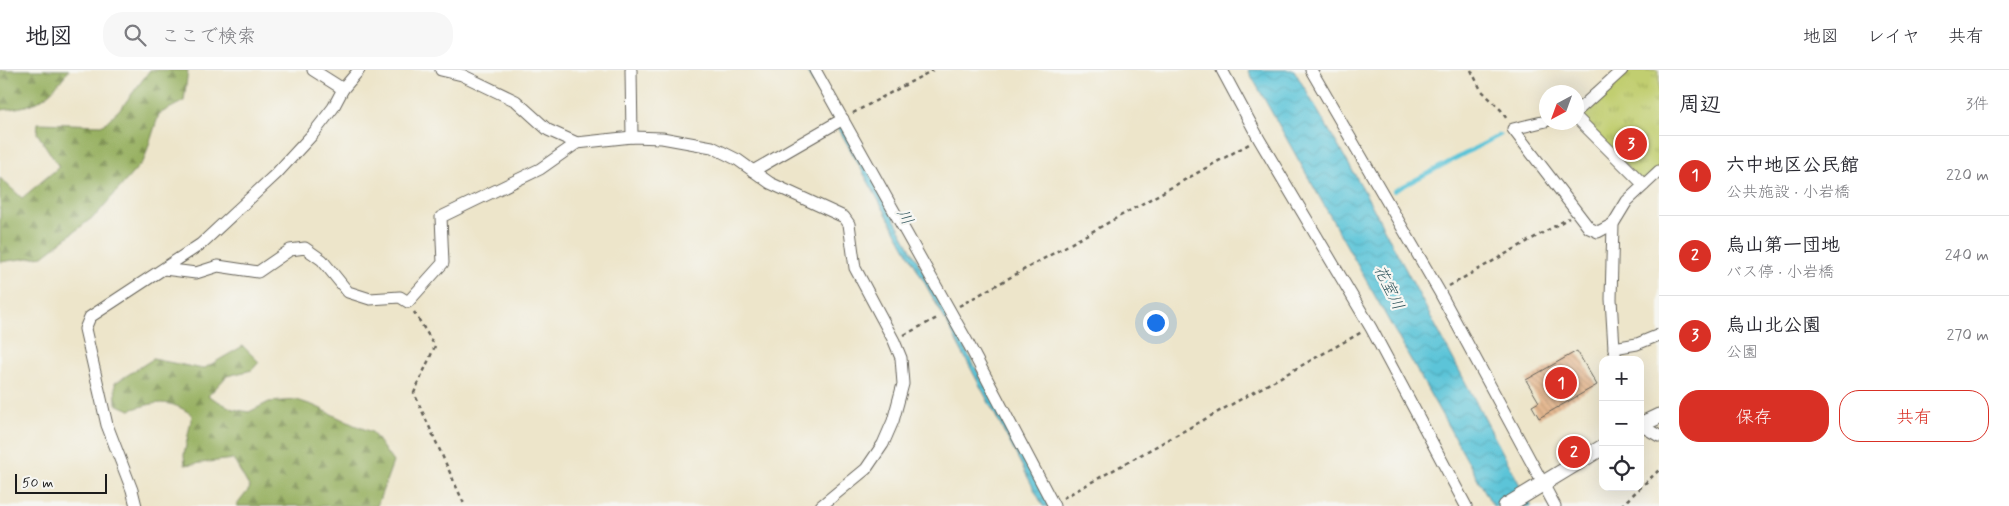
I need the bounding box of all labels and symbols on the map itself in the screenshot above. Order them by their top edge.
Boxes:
north arrow [1539,85,1584,130]
pin: 3 [1615,125,1647,163]
water label: 川 [892,205,918,229]
water label: 花室川 [1369,261,1409,314]
your location [1143,310,1169,336]
pin: 1 [1545,364,1577,402]
pin: 2 [1558,433,1590,471]
scale bar [15,471,108,494]

